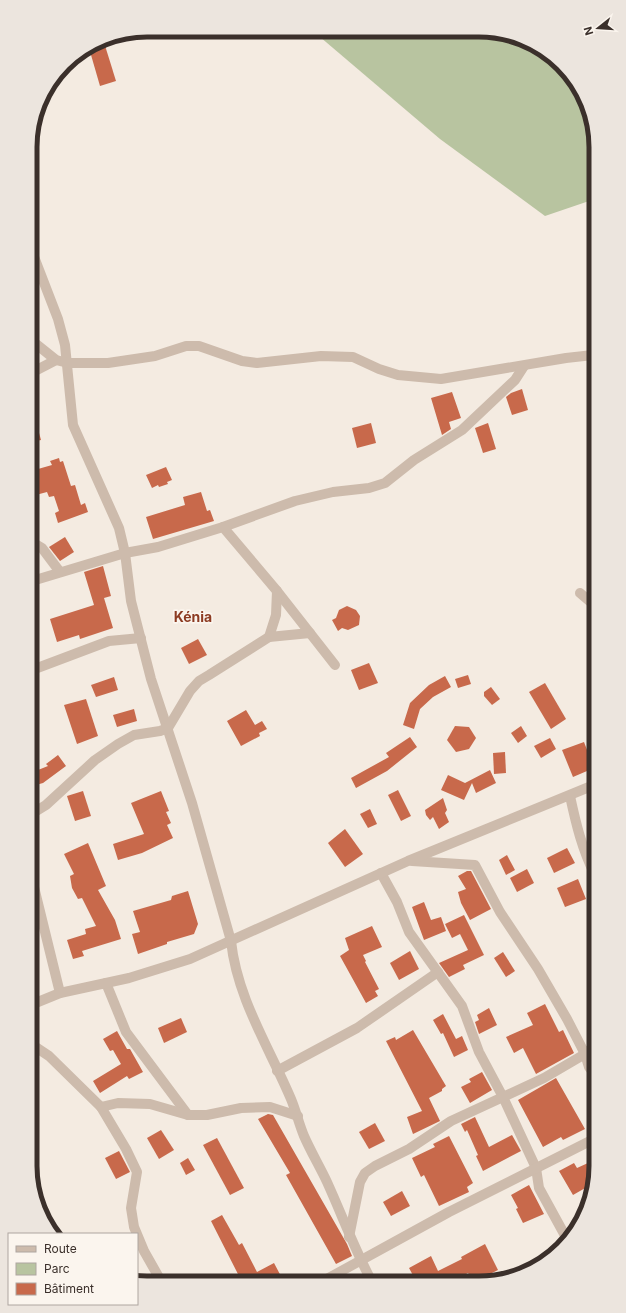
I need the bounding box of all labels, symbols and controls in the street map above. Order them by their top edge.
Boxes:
north arrow [578,8,618,48]
text: N [581,25,596,37]
district label: Kénia [174,608,212,625]
legend [8,1233,138,1305]
text: Route [44,1241,77,1256]
text: Parc [44,1261,70,1276]
text: Bâtiment [44,1281,94,1296]

